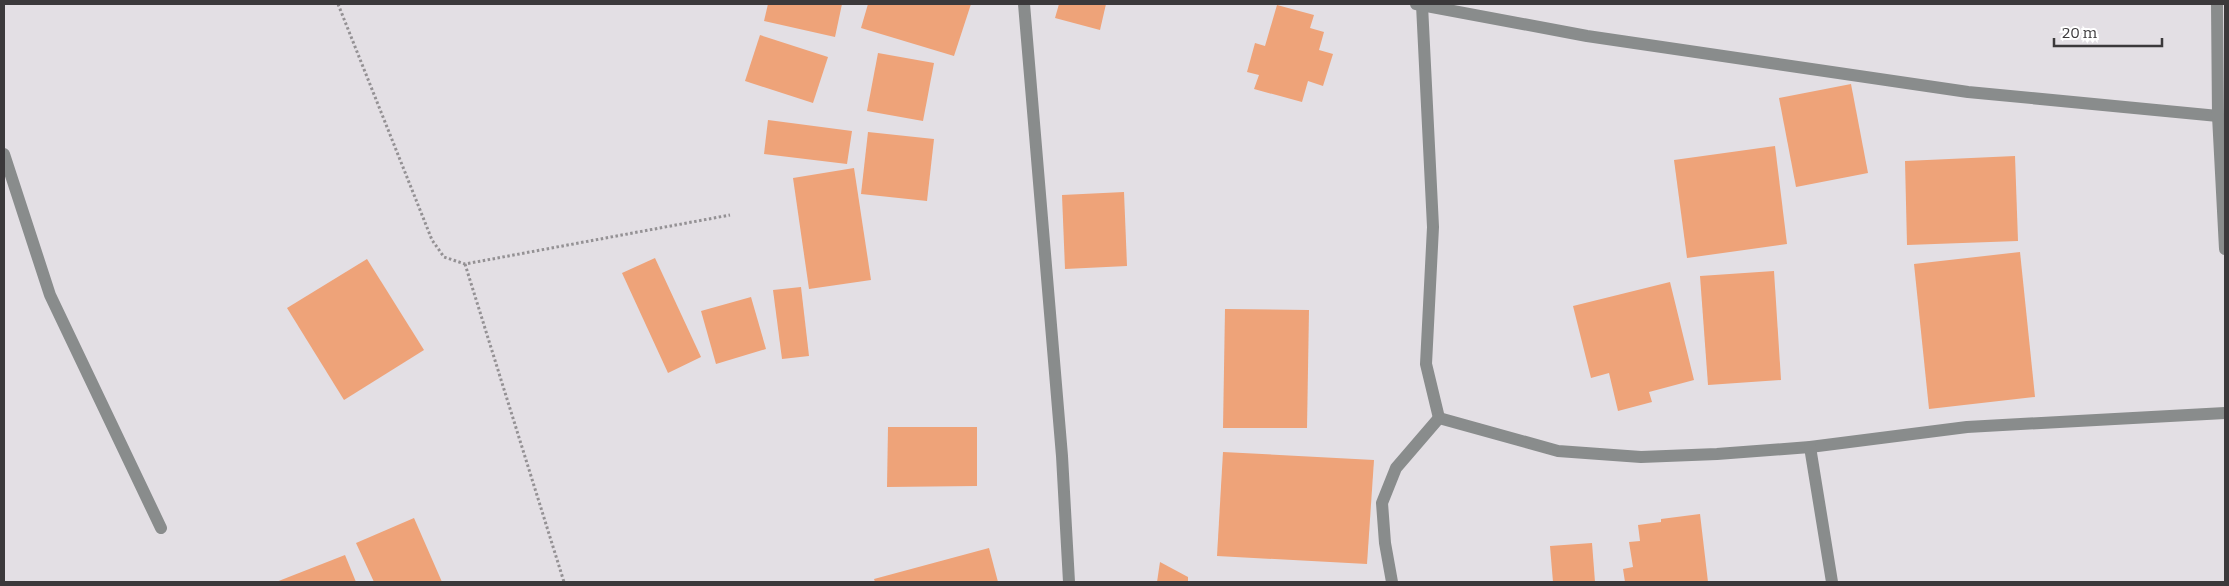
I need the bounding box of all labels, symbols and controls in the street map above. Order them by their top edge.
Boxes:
scale bar [2054,15,2162,47]
text: 20 m [2062,24,2098,42]

